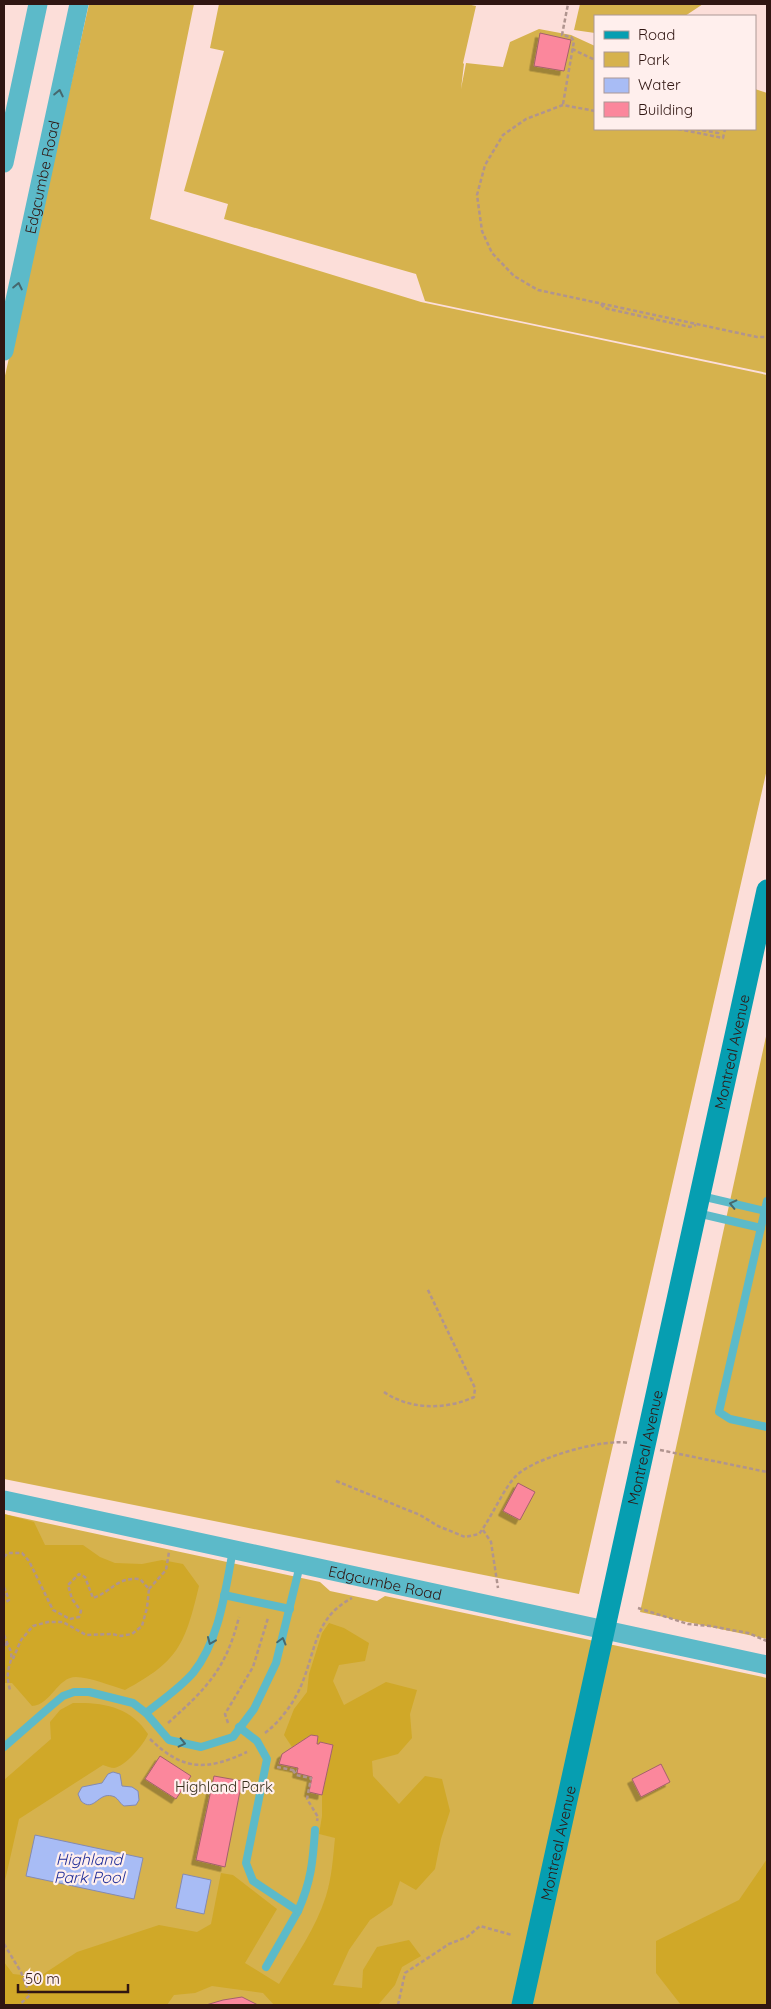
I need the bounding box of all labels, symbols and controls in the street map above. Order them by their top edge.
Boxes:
legend [594,15,756,130]
text: Road [638,25,675,44]
text: Park [638,50,670,69]
text: Water [638,75,681,94]
one-way arrow [54,89,64,98]
text: Building [638,100,693,119]
street label: Edgcumbe Road [20,119,63,235]
one-way arrow [12,282,23,291]
street label: Montreal Avenue [710,992,753,1111]
one-way arrow [728,1199,737,1210]
street label: Montreal Avenue [623,1388,666,1507]
street label: Edgcumbe Road [327,1561,444,1604]
one-way arrow [206,1636,217,1645]
one-way arrow [276,1636,287,1645]
one-way arrow [177,1737,186,1748]
park label: Highland Park [175,1777,273,1796]
street label: Montreal Avenue [536,1784,579,1902]
water label: Highland Park Pool [54,1849,127,1887]
scale bar [18,1962,128,1994]
text: 50 m [25,1969,60,1988]

